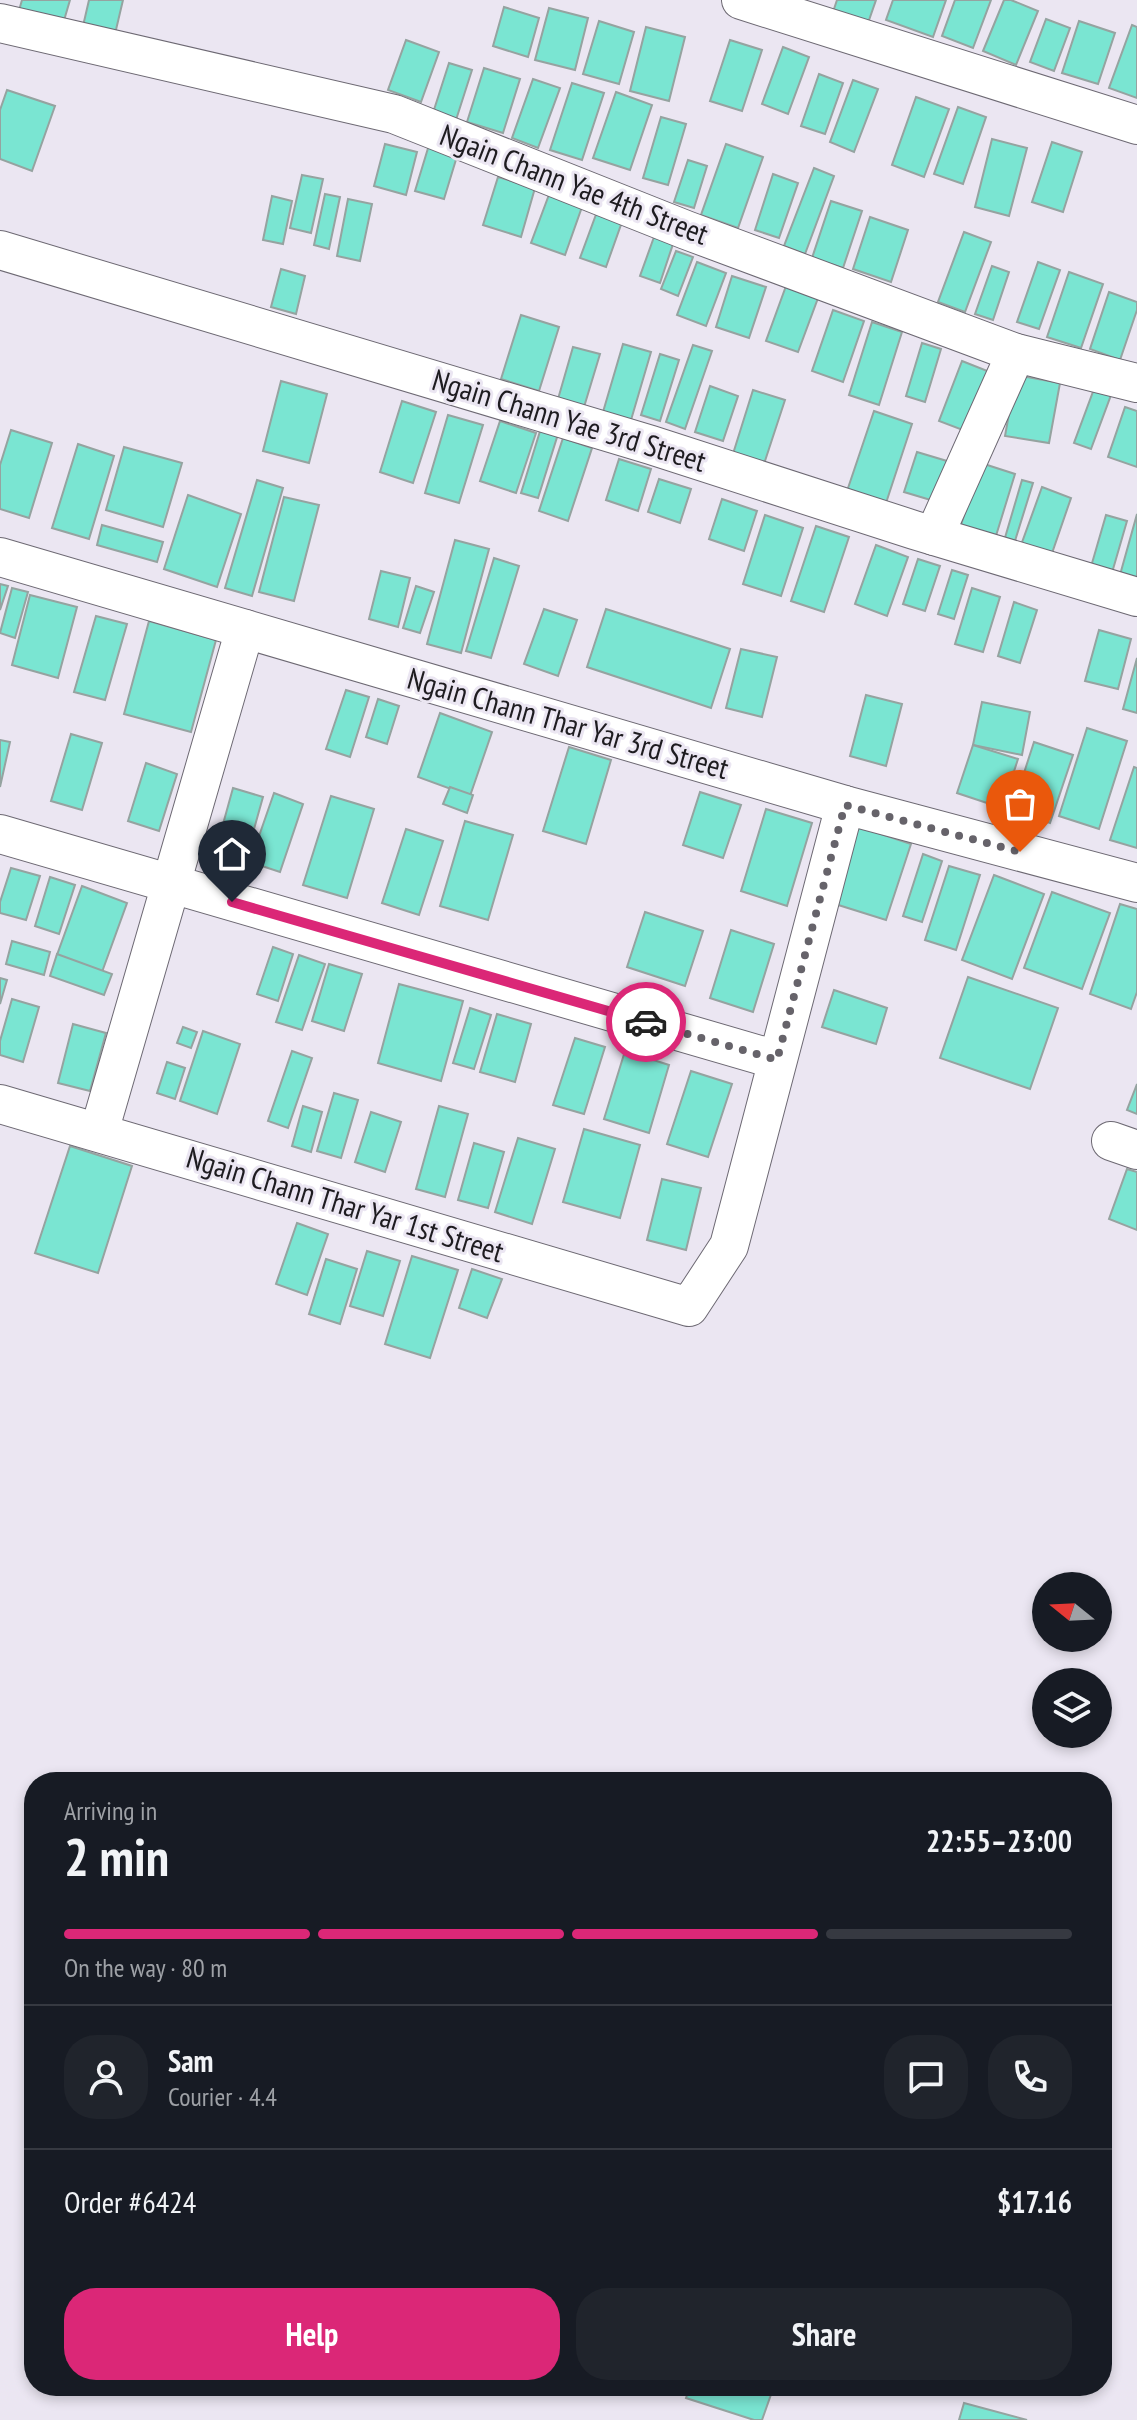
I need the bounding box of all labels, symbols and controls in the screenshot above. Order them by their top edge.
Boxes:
street label: Ngain Chann Yae 4th Street [435,114,715,253]
street label: Ngain Chann Yae 3rd Street [428,359,712,480]
street label: Ngain Chann Thar Yar 3rd Street [403,658,734,787]
pin [986,770,1054,852]
icon: bag [998,782,1042,826]
pin [198,820,266,902]
icon: home [210,832,254,876]
courier [606,982,686,1062]
icon: car [624,1000,668,1044]
street label: Ngain Chann Thar Yar 1st Street [182,1137,509,1271]
north arrow [1032,1572,1112,1652]
map controls [1032,1572,1112,1748]
button: layers [1032,1668,1112,1748]
text: Arriving in [64,1794,157,1827]
text: 22:55–23:00 [926,1821,1072,1860]
text: 2 min [64,1823,169,1890]
text: On the way · 80 m [64,1951,227,1984]
button: person [64,2035,148,2119]
button: chat [884,2035,968,2119]
button: phone [988,2035,1072,2119]
text: Sam [168,2041,213,2080]
text: Courier · 4.4 [168,2080,277,2113]
text: Order #6424 [64,2182,196,2221]
text: $17.16 [997,2182,1072,2221]
button: Help [64,2288,560,2380]
button: Share [576,2288,1072,2380]

